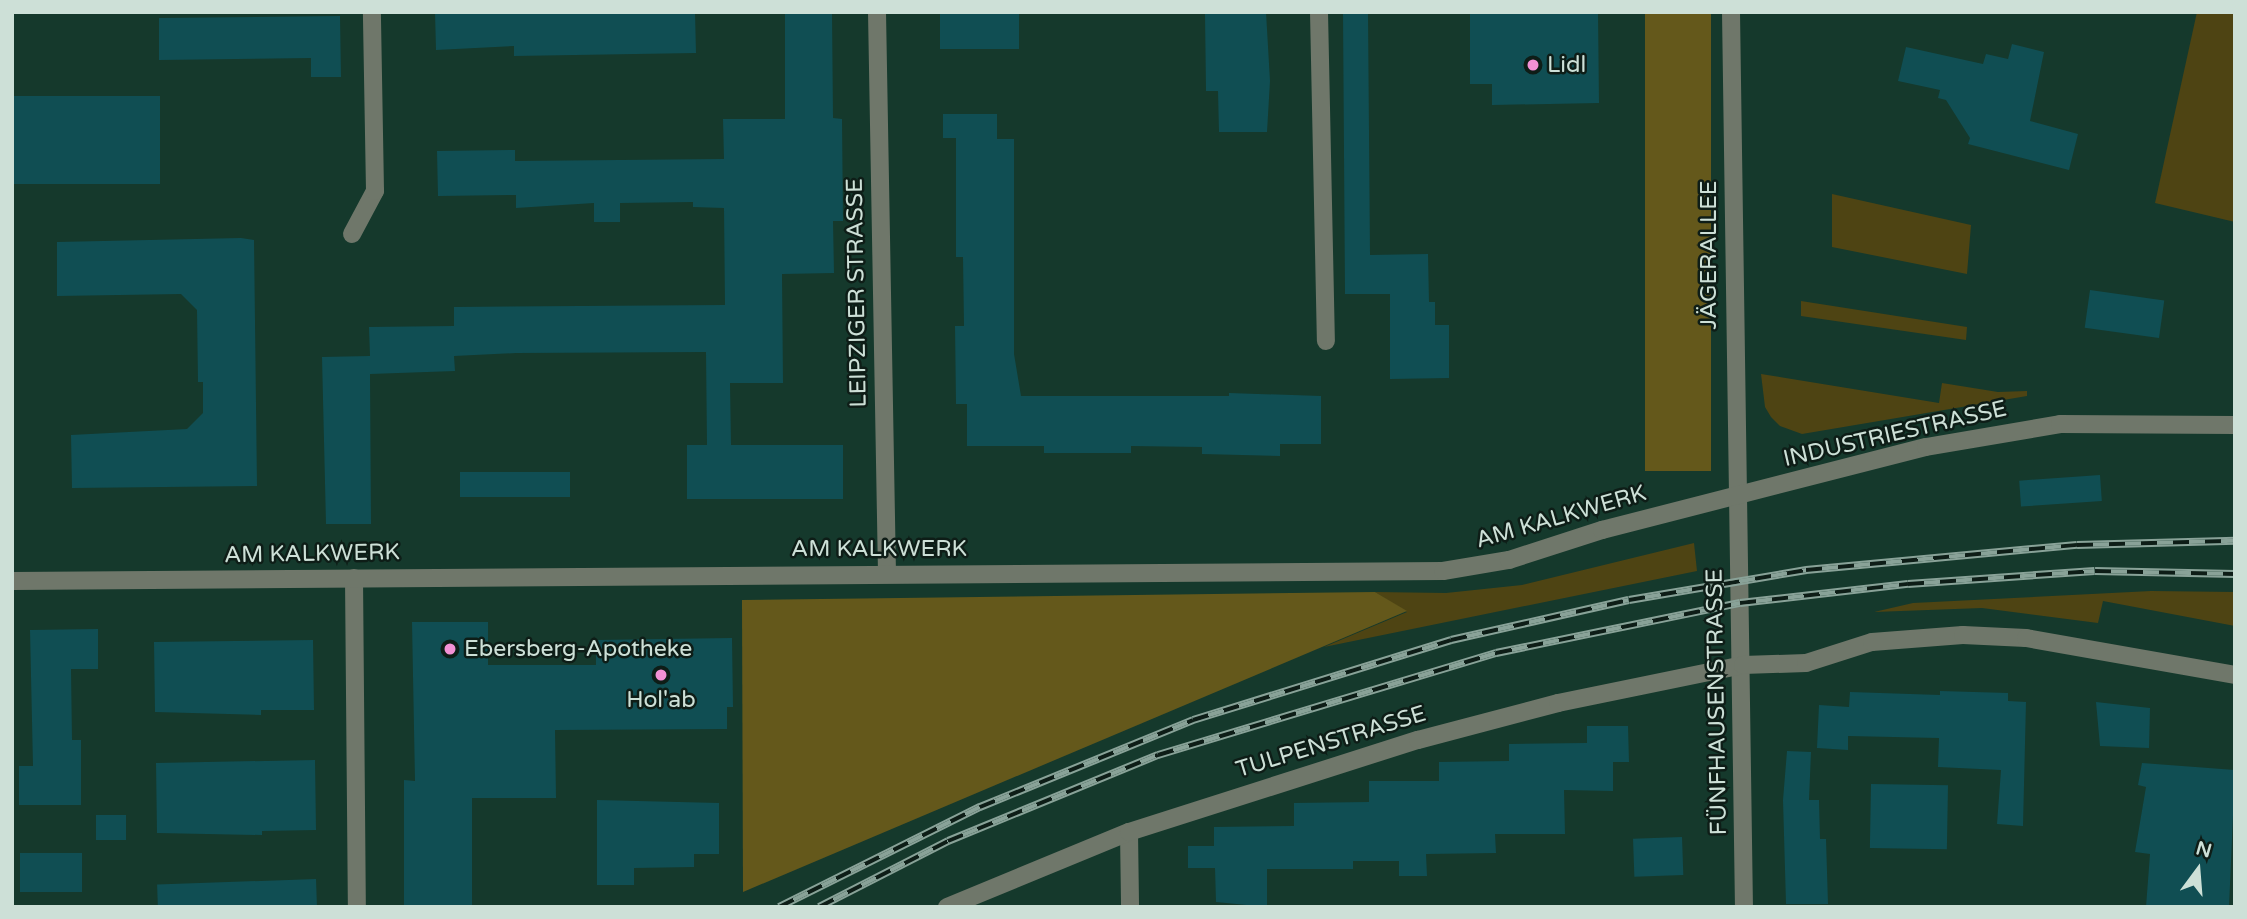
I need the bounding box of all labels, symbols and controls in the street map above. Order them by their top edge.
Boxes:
place label: Lidl [1547,51,1586,79]
marker: Lidl [1525,57,1541,73]
street label: LEIPZIGER STRASSE [841,178,873,408]
street label: JÄGERALLEE [1695,180,1723,330]
street label: INDUSTRIESTRASSE [1781,395,2009,473]
street label: AM KALKWERK [1473,480,1649,554]
street label: AM KALKWERK [791,535,967,563]
street label: AM KALKWERK [224,539,400,569]
street label: FÜNFHAUSENSTRASSE [1701,568,1733,836]
place label: Ebersberg-Apotheke [464,635,692,663]
marker: Ebersberg-Apotheke [442,641,458,657]
marker: Hol'ab [653,667,669,683]
place label: Hol'ab [626,686,696,714]
street label: TULPENSTRASSE [1233,700,1429,784]
north arrow [2163,835,2233,905]
text: N [2193,837,2214,862]

